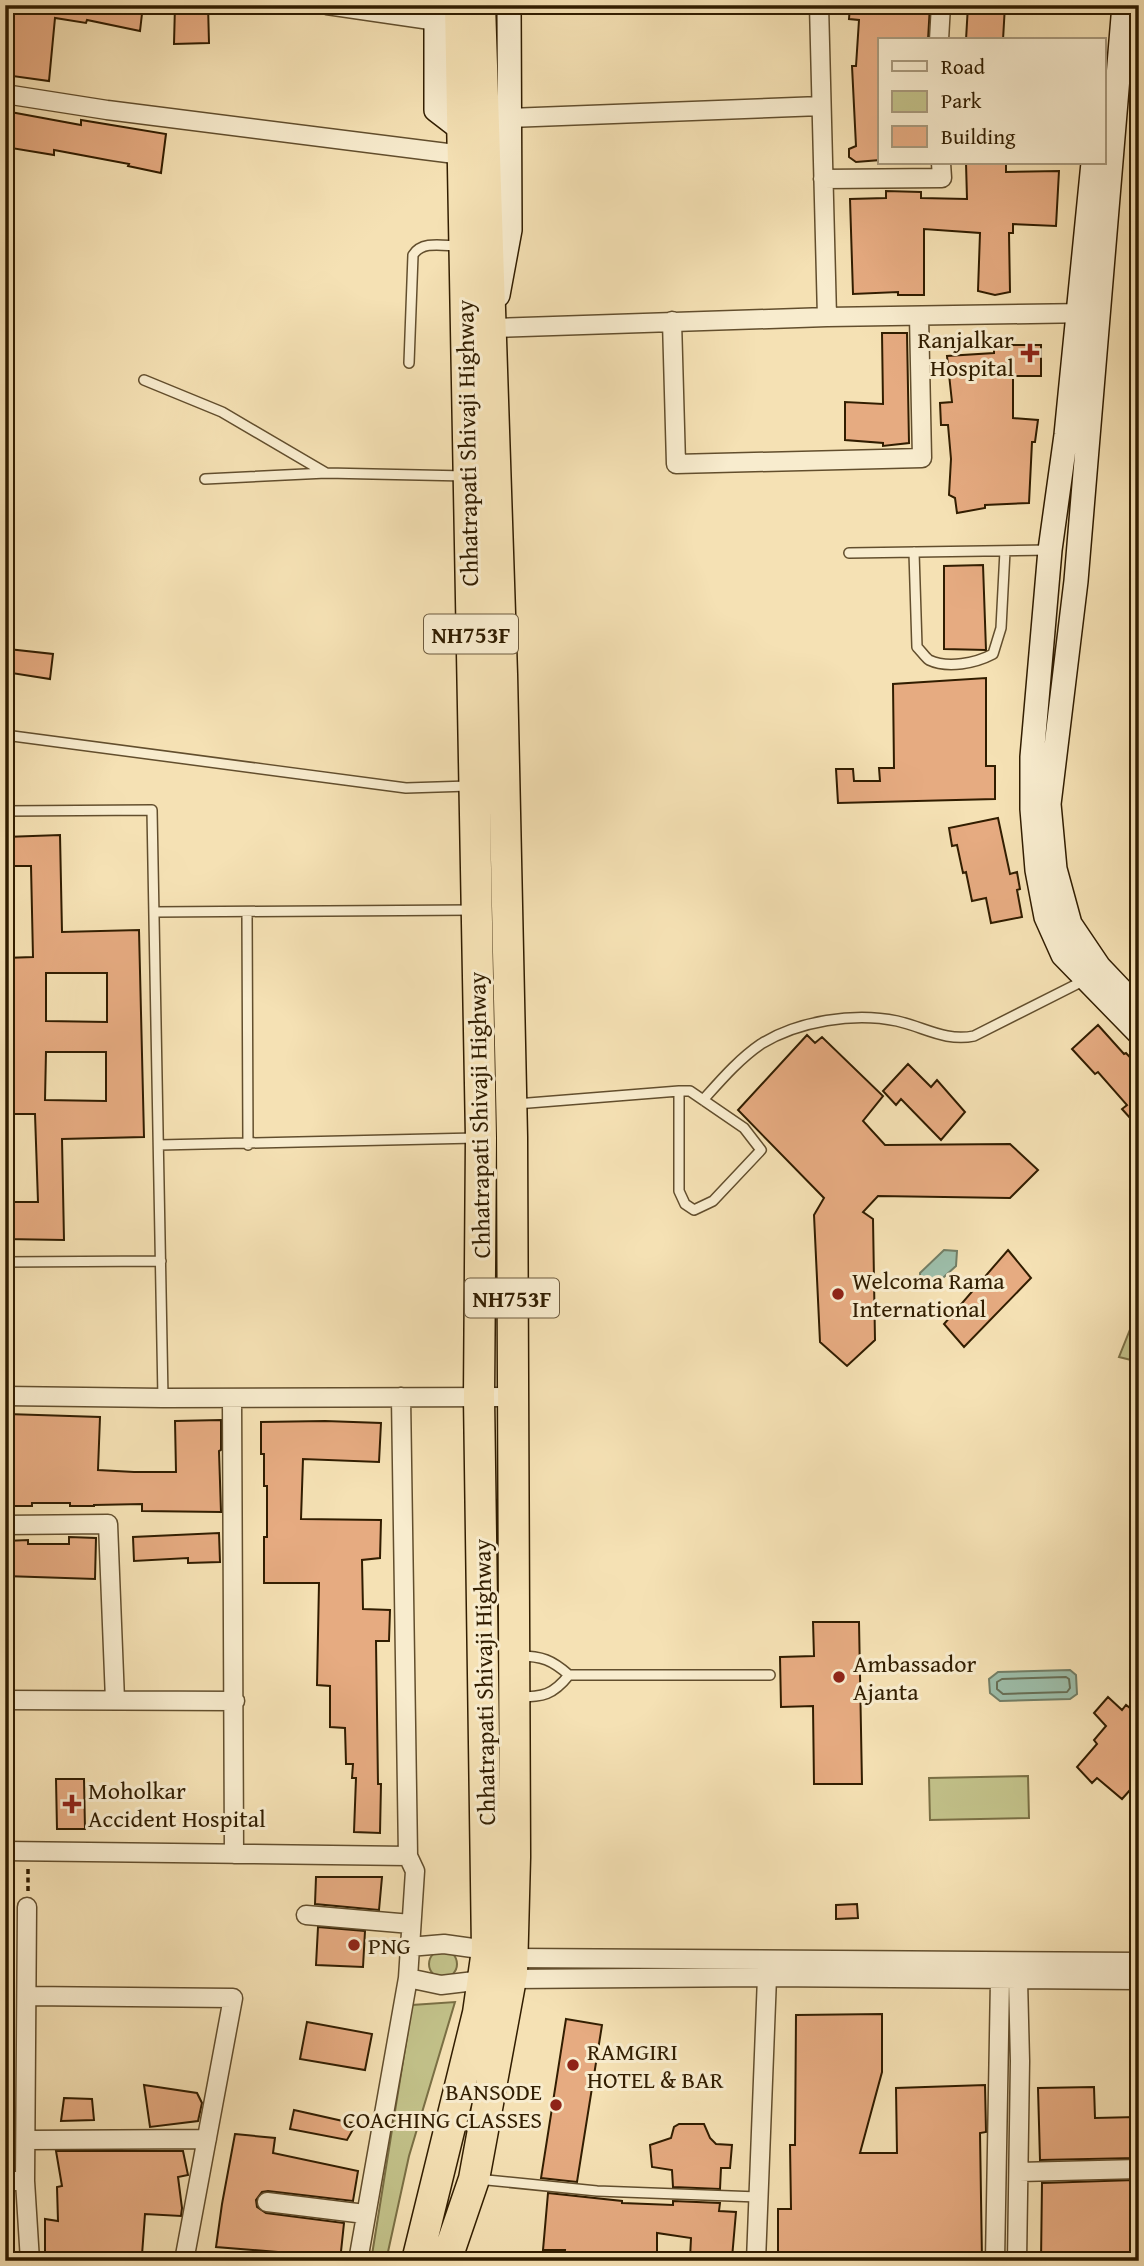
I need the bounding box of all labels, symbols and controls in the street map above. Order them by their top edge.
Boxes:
legend [878,38,1106,164]
text: Road [941,51,986,82]
text: Park [941,85,982,116]
text: Building [941,121,1016,152]
street label: Chhatrapati Shivaji Highway [447,299,487,587]
place label: Ranjalkar Hospital [917,322,1014,385]
marker: Ranjalkar Hospital [1020,343,1040,363]
road number: NH753F [424,614,518,654]
street label: Chhatrapati Shivaji Highway [459,971,499,1259]
place label: Welcoma Rama International [852,1263,1005,1326]
road number: NH753F [465,1278,559,1317]
marker: Welcoma Rama International [830,1286,846,1302]
street label: Chhatrapati Shivaji Highway [464,1538,504,1826]
place label: Ambassador Ajanta [853,1646,976,1709]
marker: Ambassador Ajanta [831,1669,847,1685]
place label: Moholkar Accident Hospital [88,1773,266,1836]
marker: Moholkar Accident Hospital [62,1794,82,1814]
place label: PNG [368,1928,411,1963]
marker: PNG [346,1937,362,1953]
place label: RAMGIRI HOTEL & BAR [587,2034,724,2097]
marker: RAMGIRI HOTEL & BAR [565,2057,581,2073]
place label: BANSODE COACHING CLASSES [343,2074,542,2137]
marker: BANSODE COACHING CLASSES [548,2097,564,2113]

